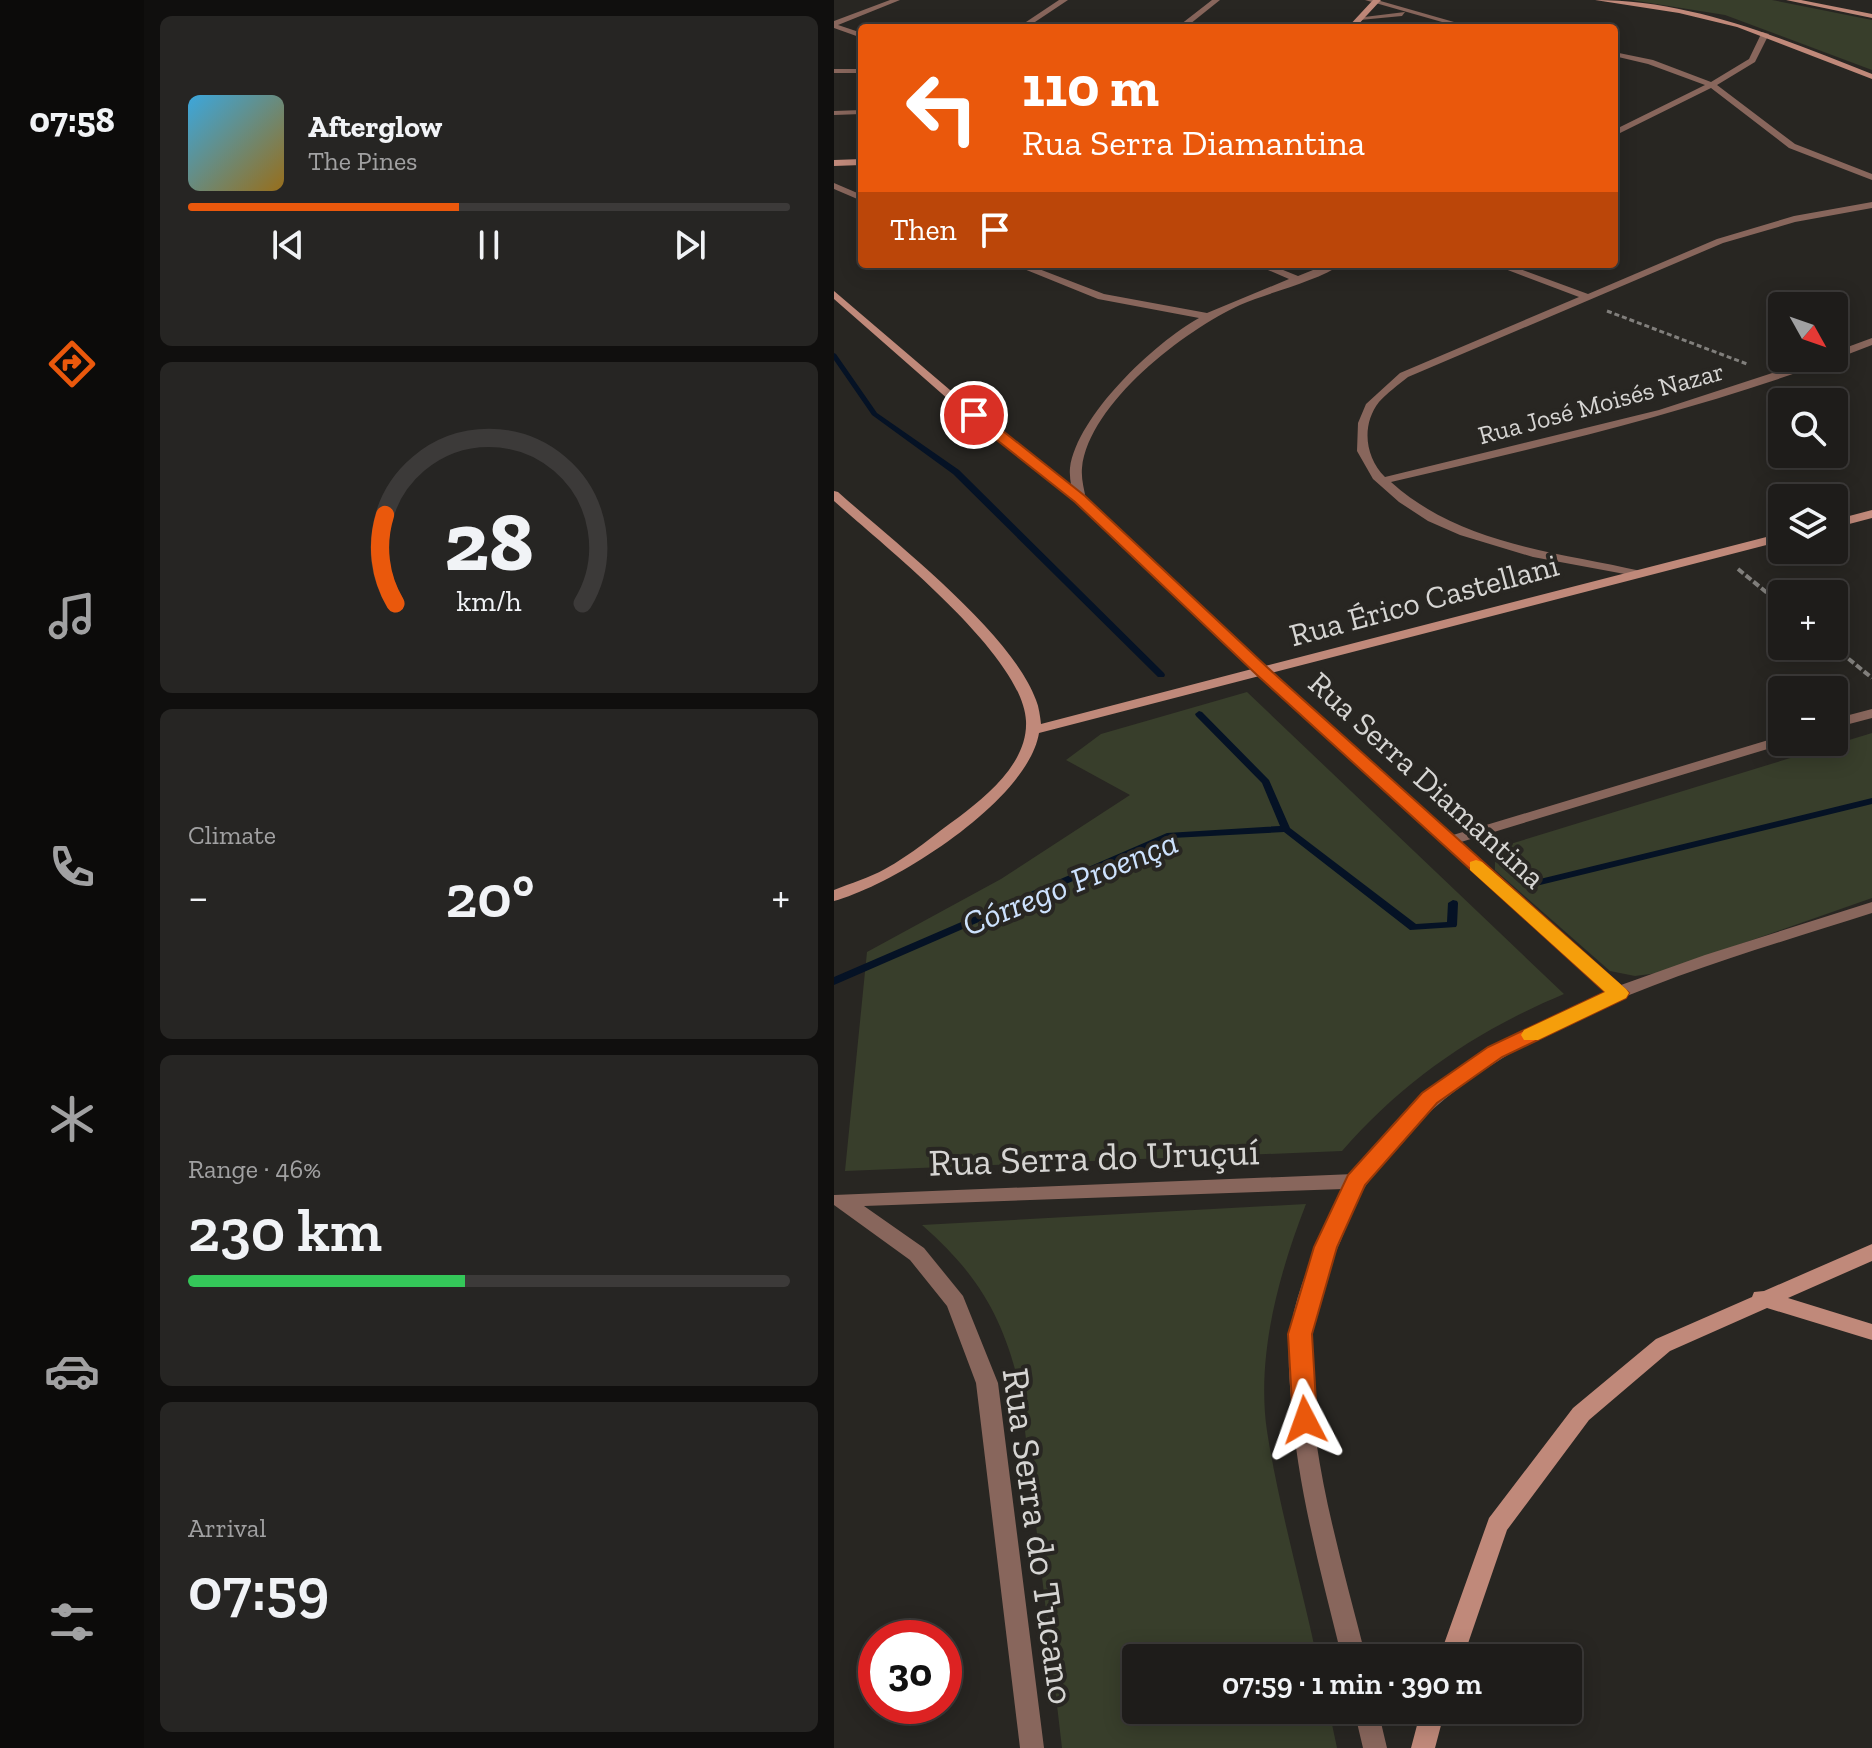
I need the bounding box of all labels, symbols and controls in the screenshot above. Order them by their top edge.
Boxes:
text: 110 m [1022,53,1159,120]
icon: left [890,56,994,160]
text: 07:58 [29,98,115,141]
text: Afterglow [308,109,442,145]
text: Rua Serra Diamantina [1022,121,1365,164]
text: The Pines [308,145,418,177]
icon: arrive [973,208,1017,252]
text: Then [890,212,957,248]
icon: previous [266,223,310,267]
icon: pause [467,223,511,267]
icon: next [668,223,712,267]
north arrow [1768,292,1848,372]
map controls [1768,292,1848,756]
icon: directions [44,336,100,392]
street label: Rua José Moisés Nazar [1475,355,1727,451]
pin [940,381,1008,449]
button: search [1768,388,1848,468]
icon: arrive [952,393,996,437]
button: layers [1768,484,1848,564]
text: 28 [444,490,534,590]
street label: Rua Érico Castellani [1285,546,1563,654]
button: + [1768,580,1848,660]
text: km/h [456,584,522,618]
icon: music [44,588,100,644]
street label: Rua Serra Diamantina [1301,664,1553,896]
button: − [1768,676,1848,756]
text: Climate [188,819,276,851]
water label: Córrego Proença [956,821,1184,945]
icon: phone [44,839,100,895]
text: 20° [446,860,534,932]
text: − [188,870,209,923]
text: + [771,870,790,923]
icon: climate [44,1091,100,1147]
street label: Rua Serra do Uruçuí [928,1128,1260,1186]
text: Range · 46% [188,1153,321,1185]
text: 230 km [188,1194,382,1266]
icon: car [44,1343,100,1399]
street label: Rua Serra do Tucano [993,1365,1085,1707]
position arrow [1263,1378,1347,1462]
text: Arrival [188,1512,266,1544]
text: 07:59 [188,1553,329,1625]
icon: filters [44,1594,100,1650]
speed limit sign: 30 [858,1620,962,1724]
text: 07:59 · 1 min · 390 m [1222,1666,1482,1702]

